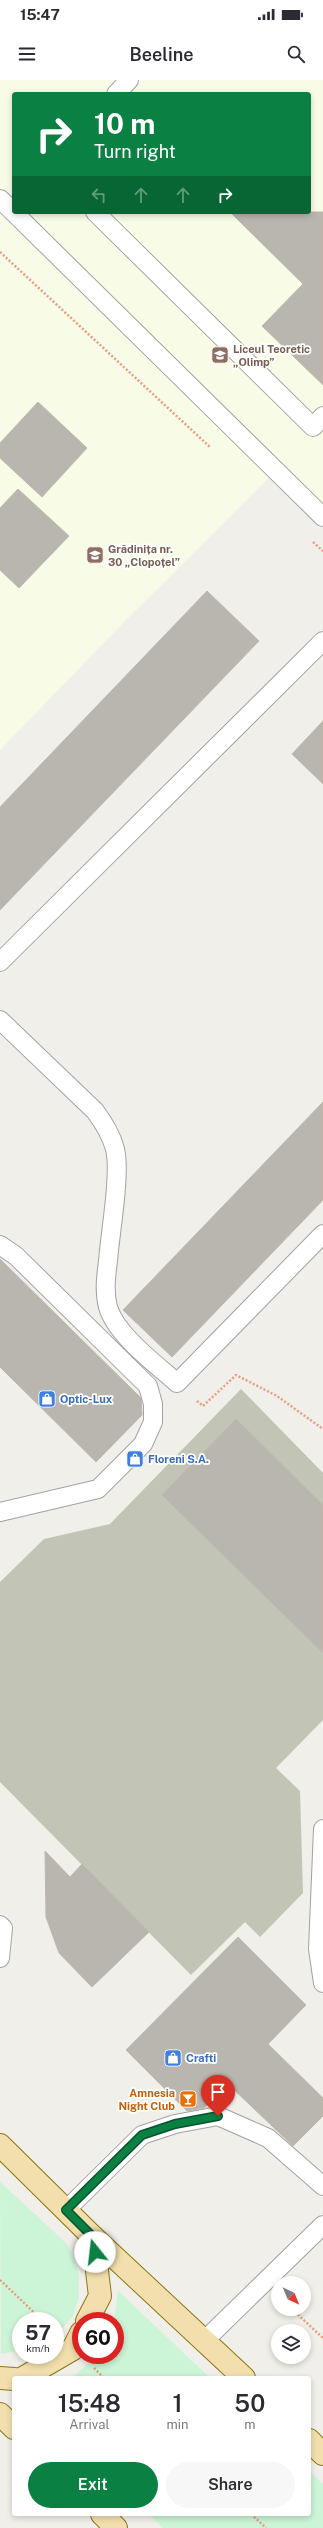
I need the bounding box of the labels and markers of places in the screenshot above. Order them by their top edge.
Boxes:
place label: Liceul Teoretic „Olimp” [233,343,310,368]
school or university icon: Liceul Teoretic „Olimp” [210,345,230,365]
place label: Grădinița nr. 30 „Clopoțel” [108,543,180,568]
school or university icon: Grădinița nr. 30 „Clopoțel” [85,545,105,565]
shop icon: Optic-Lux [37,1389,57,1409]
place label: Optic-Lux [60,1393,113,1405]
shop icon: Floreni S.A. [125,1449,145,1469]
place label: Floreni S.A. [148,1453,209,1465]
shop icon: Crafti [163,2048,183,2068]
place label: Crafti [186,2052,216,2064]
pin [201,2075,235,2116]
place label: Amnesia Night Club [119,2087,175,2112]
bar icon: Amnesia Night Club [178,2089,198,2109]

